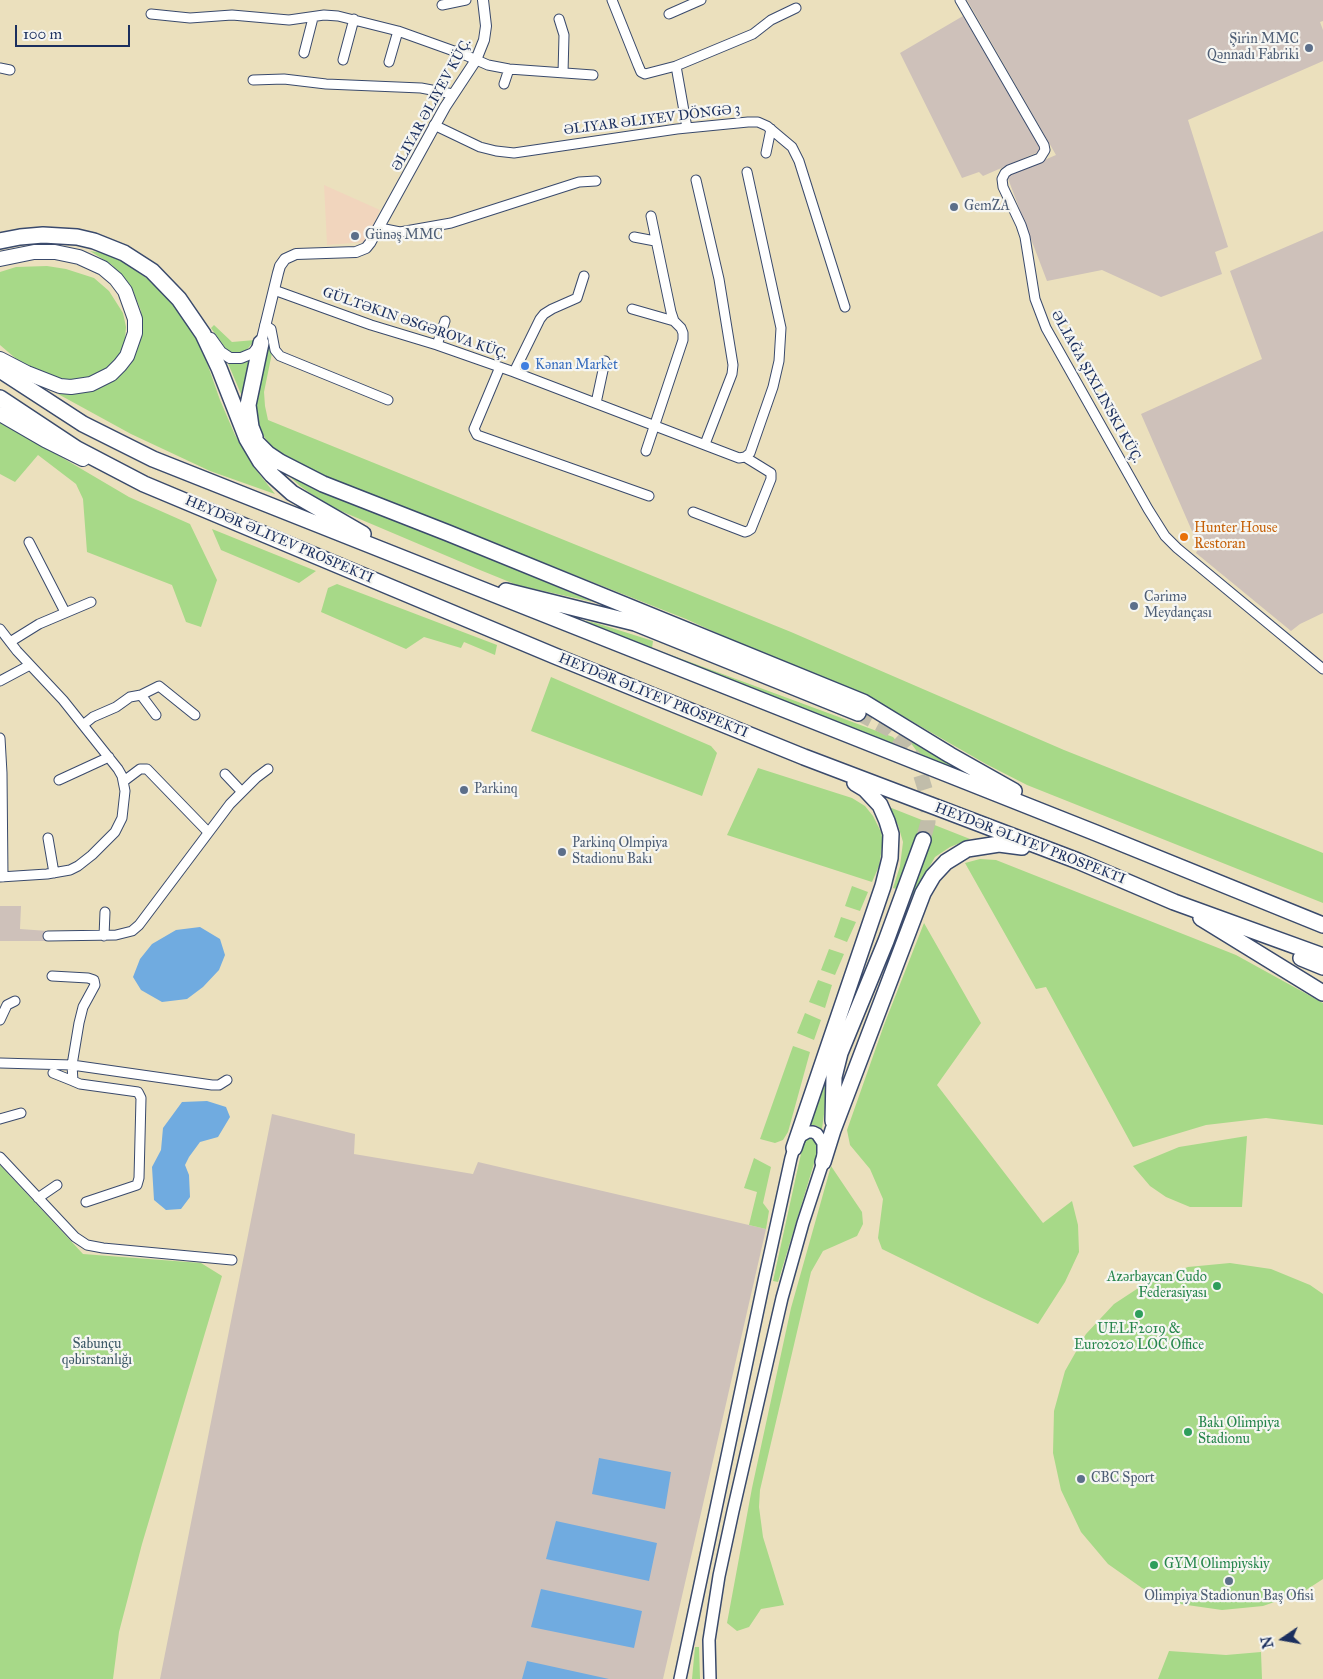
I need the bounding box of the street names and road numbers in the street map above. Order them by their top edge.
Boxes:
street label: ƏLIYAR ƏLIYEV KÜÇ. [389,36,475,174]
street label: ƏLIYAR ƏLIYEV DÖNGƏ 3 [563,101,741,139]
street label: GÜLTƏKIN ƏSGƏROVA KÜÇ. [320,284,510,364]
street label: ƏLIAĞA ŞIXLINSKI KÜÇ. [1047,308,1145,466]
street label: HEYDƏR ƏLIYEV PROSPEKTI [182,493,376,587]
street label: HEYDƏR ƏLIYEV PROSPEKTI [556,650,750,742]
street label: HEYDƏR ƏLIYEV PROSPEKTI [932,800,1128,888]

